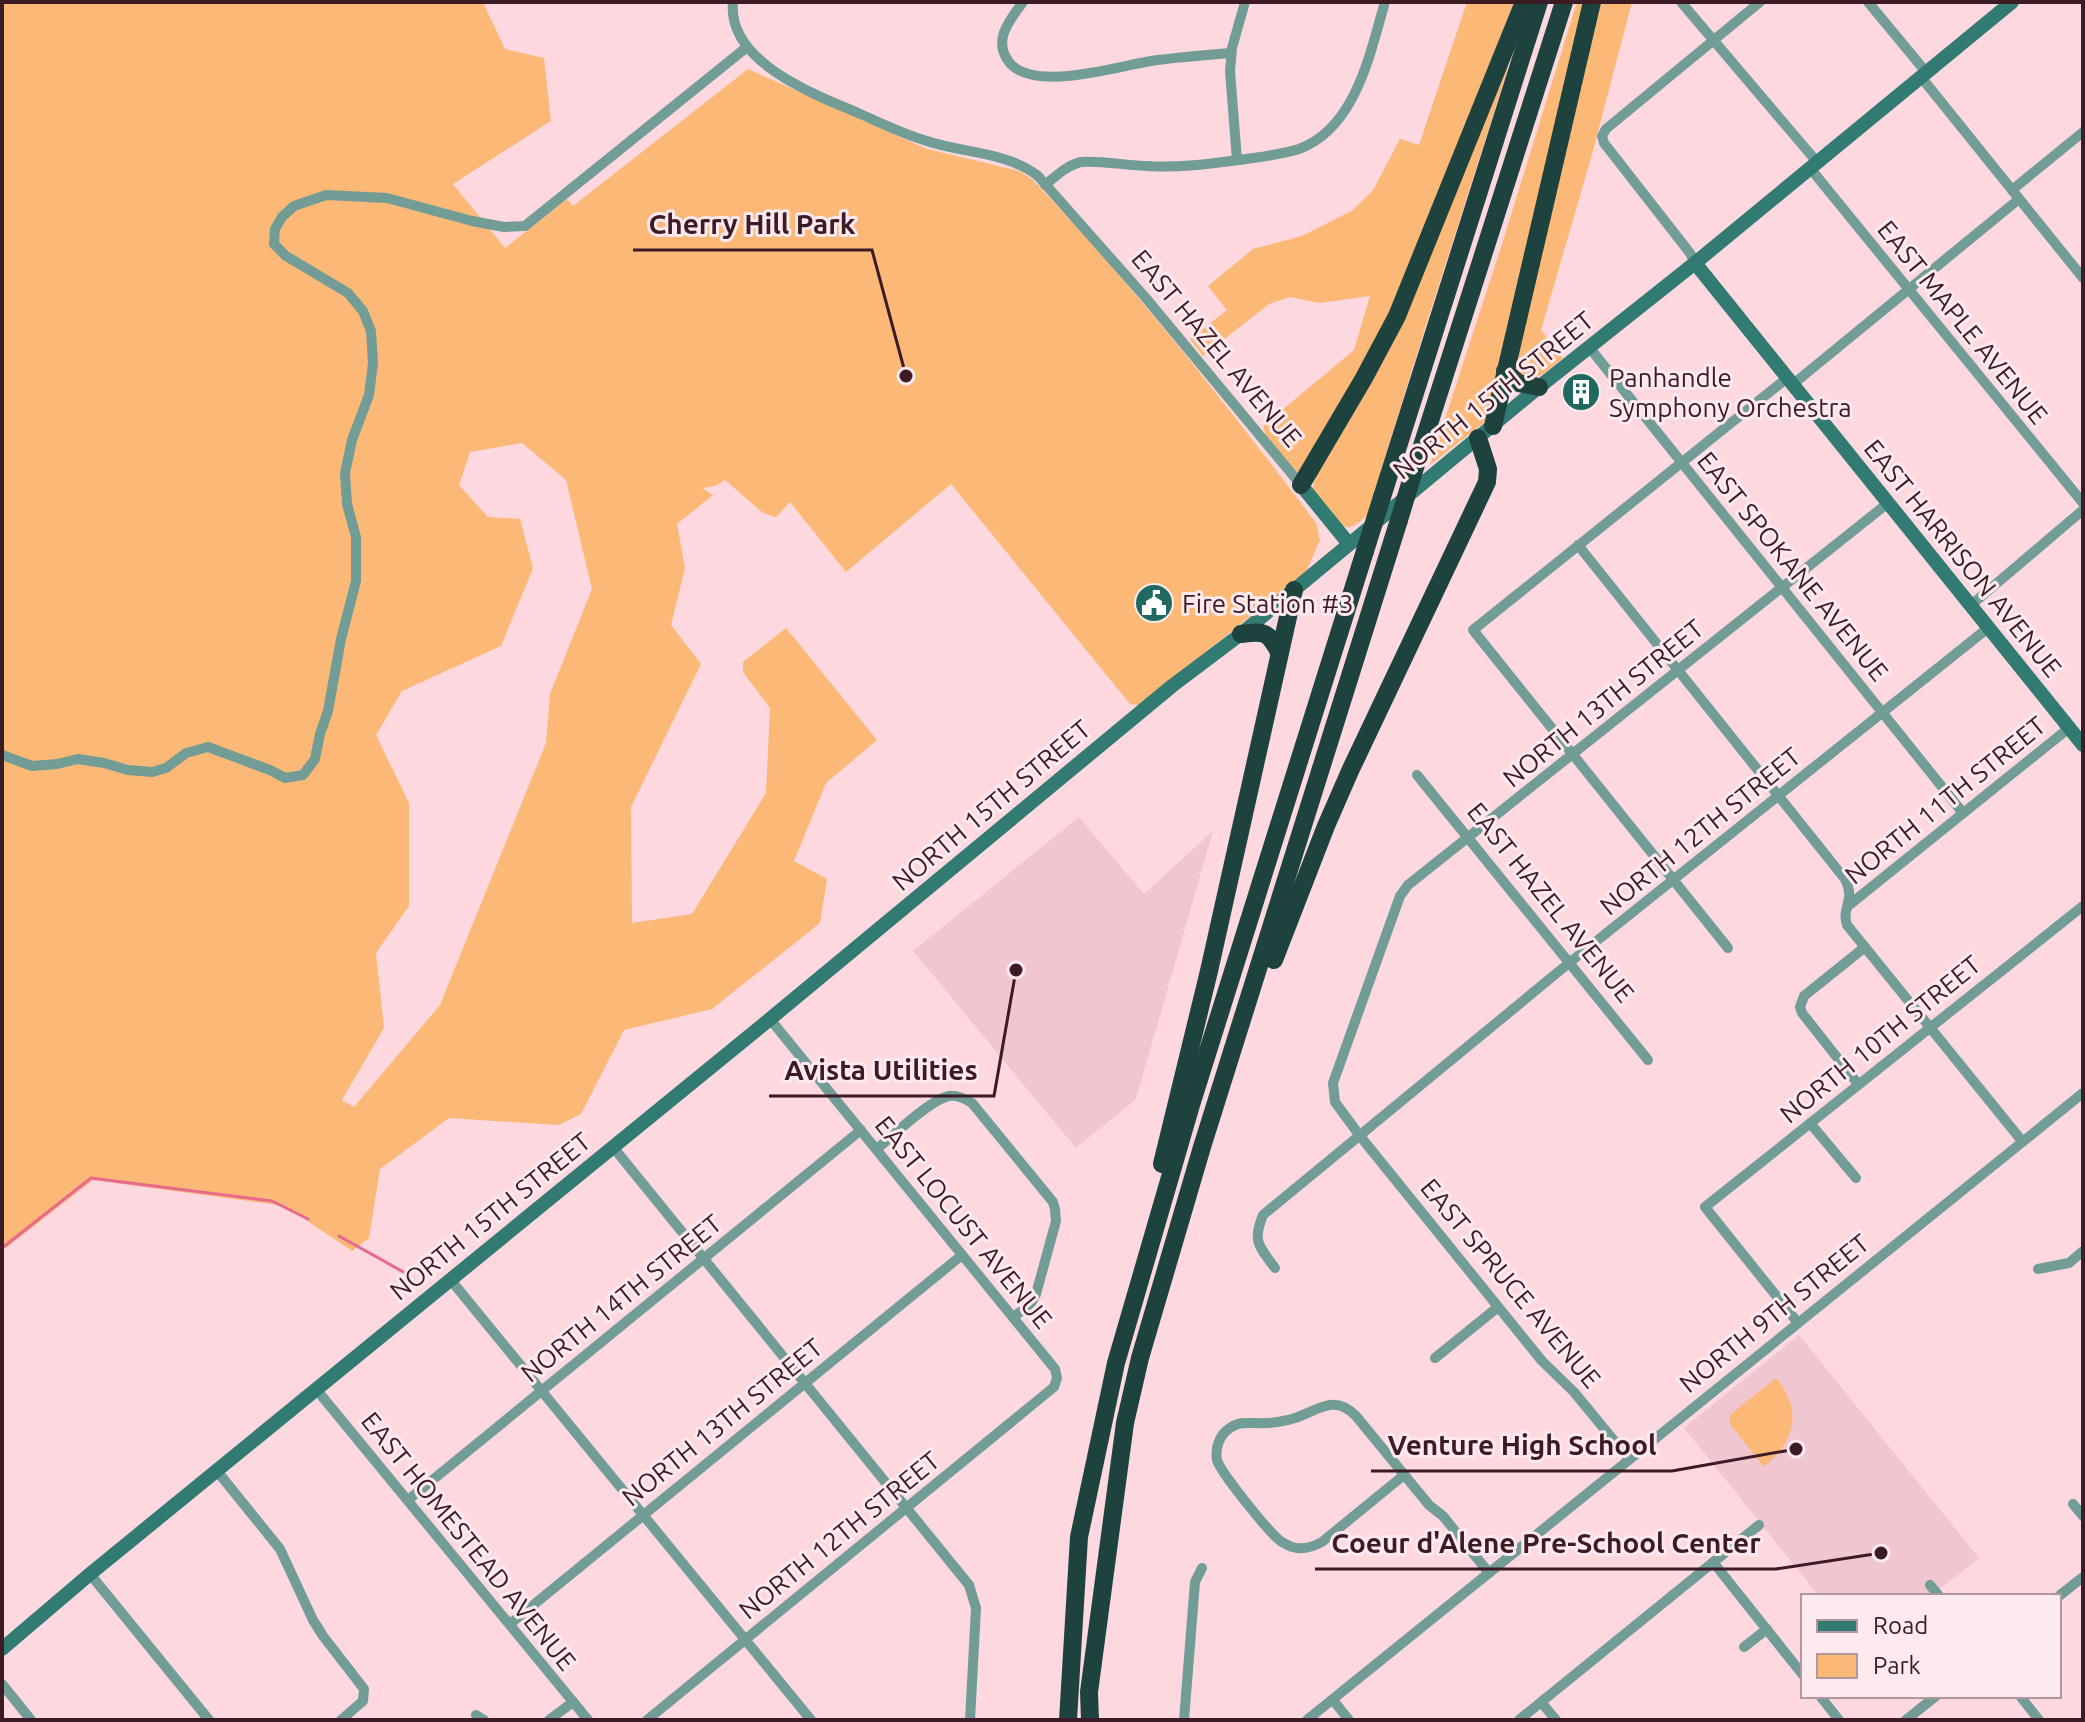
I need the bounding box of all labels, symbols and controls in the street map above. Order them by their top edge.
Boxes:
callout: Cherry Hill Park [633,198,872,250]
text: Cherry Hill Park [648,208,856,239]
street label: EAST MAPLE AVENUE [1872,215,2054,429]
street label: EAST HAZEL AVENUE [1126,244,1308,452]
street label: NORTH 15TH STREET [1387,305,1599,485]
place label: Panhandle Symphony Orchestra [1609,363,1852,422]
building icon: Panhandle Symphony Orchestra [1560,371,1602,413]
street label: EAST HARRISON AVENUE [1859,434,2067,682]
street label: EAST SPOKANE AVENUE [1692,446,1894,686]
public building icon: Fire Station #3 [1133,582,1175,624]
place label: Fire Station #3 [1182,589,1354,618]
street label: NORTH 13TH STREET [1497,613,1709,793]
street label: NORTH 11TH STREET [1839,710,2051,890]
street label: NORTH 15TH STREET [886,714,1096,896]
street label: NORTH 12TH STREET [1594,741,1806,921]
street label: EAST HAZEL AVENUE [1462,797,1640,1007]
street label: NORTH 10TH STREET [1774,949,1986,1129]
callout: Avista Utilities [769,1044,994,1096]
text: Avista Utilities [784,1054,978,1085]
street label: EAST LOCUST AVENUE [870,1110,1058,1334]
street label: NORTH 15TH STREET [384,1126,596,1306]
street label: EAST SPRUCE AVENUE [1415,1173,1607,1393]
street label: NORTH 14TH STREET [515,1208,727,1388]
street label: NORTH 9TH STREET [1674,1228,1874,1398]
street label: NORTH 13TH STREET [616,1332,828,1512]
street label: EAST HOMESTEAD AVENUE [356,1406,582,1676]
callout: Venture High School [1371,1419,1672,1471]
text: Venture High School [1387,1429,1657,1460]
street label: NORTH 12TH STREET [733,1445,945,1625]
callout: Coeur d'Alene Pre-School Center [1315,1517,1776,1569]
text: Coeur d'Alene Pre-School Center [1331,1527,1761,1558]
legend [1801,1594,2061,1698]
text: Road [1873,1612,1928,1639]
text: Park [1873,1652,1921,1679]

